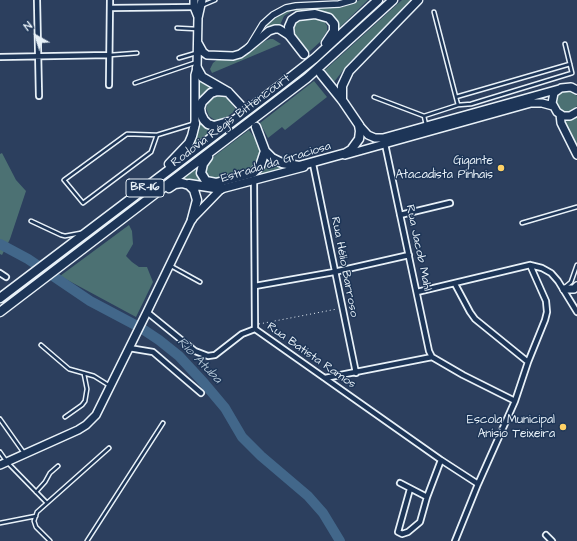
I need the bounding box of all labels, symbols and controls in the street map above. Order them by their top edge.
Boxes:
north arrow [16,16,56,56]
text: N [21,18,36,34]
street label: Rodovia Régis Bittencourt [169,71,293,171]
street label: Estrada da Graciosa [219,139,333,187]
place label: Gigante Atacadista Pinhais [396,154,493,182]
marker: Gigante Atacadista Pinhais [496,163,506,173]
road number: BR-116 [126,179,164,197]
street label: Rua Jacob Mahl [402,204,434,292]
street label: Rua Hélio Barroso [327,216,361,318]
street label: Rua Batista Ramos [264,320,358,392]
water label: Rio Atuba [173,335,225,387]
place label: Escola Municipal Anísio Teixeira [467,413,555,441]
marker: Escola Municipal Anísio Teixeira [558,422,568,432]

